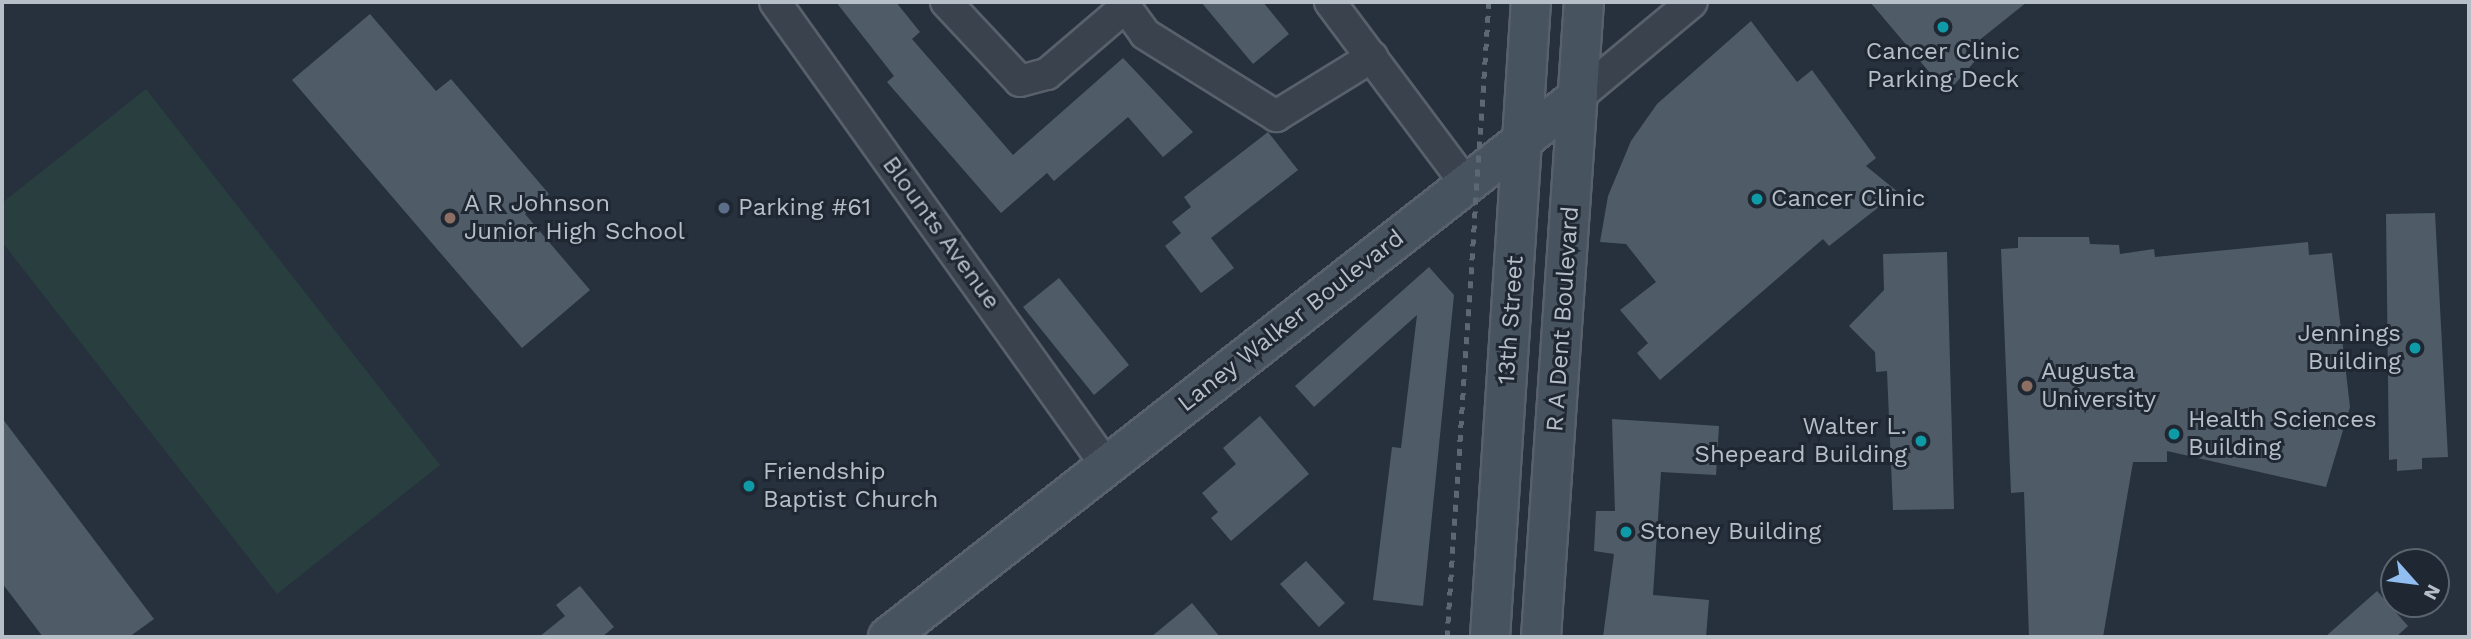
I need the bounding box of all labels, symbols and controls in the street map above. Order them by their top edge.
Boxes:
marker: Cancer Clinic Parking Deck [1935,19,1951,35]
place label: Cancer Clinic Parking Deck [1865,38,2021,94]
street label: Blounts Avenue [876,151,1006,315]
place label: Cancer Clinic [1771,185,1926,213]
place label: A R Johnson Junior High School [464,190,685,246]
marker: Cancer Clinic [1749,191,1765,207]
place label: Parking #61 [738,194,871,222]
marker: Parking #61 [716,200,732,216]
street label: R A Dent Boulevard [1541,204,1585,434]
marker: A R Johnson Junior High School [442,210,458,226]
street label: Laney Walker Boulevard [1172,223,1410,419]
street label: 13th Street [1492,255,1530,385]
place label: Jennings Building [2297,320,2401,376]
marker: Jennings Building [2407,340,2423,356]
place label: Augusta University [2041,358,2156,414]
marker: Augusta University [2019,378,2035,394]
place label: Health Sciences Building [2188,406,2377,462]
place label: Walter L. Shepeard Building [1695,413,1907,469]
marker: Health Sciences Building [2166,426,2182,442]
marker: Walter L. Shepeard Building [1913,433,1929,449]
place label: Friendship Baptist Church [763,458,938,514]
marker: Friendship Baptist Church [741,478,757,494]
place label: Stoney Building [1640,518,1822,546]
marker: Stoney Building [1618,524,1634,540]
north arrow [2380,548,2450,618]
text: N [2419,581,2446,604]

